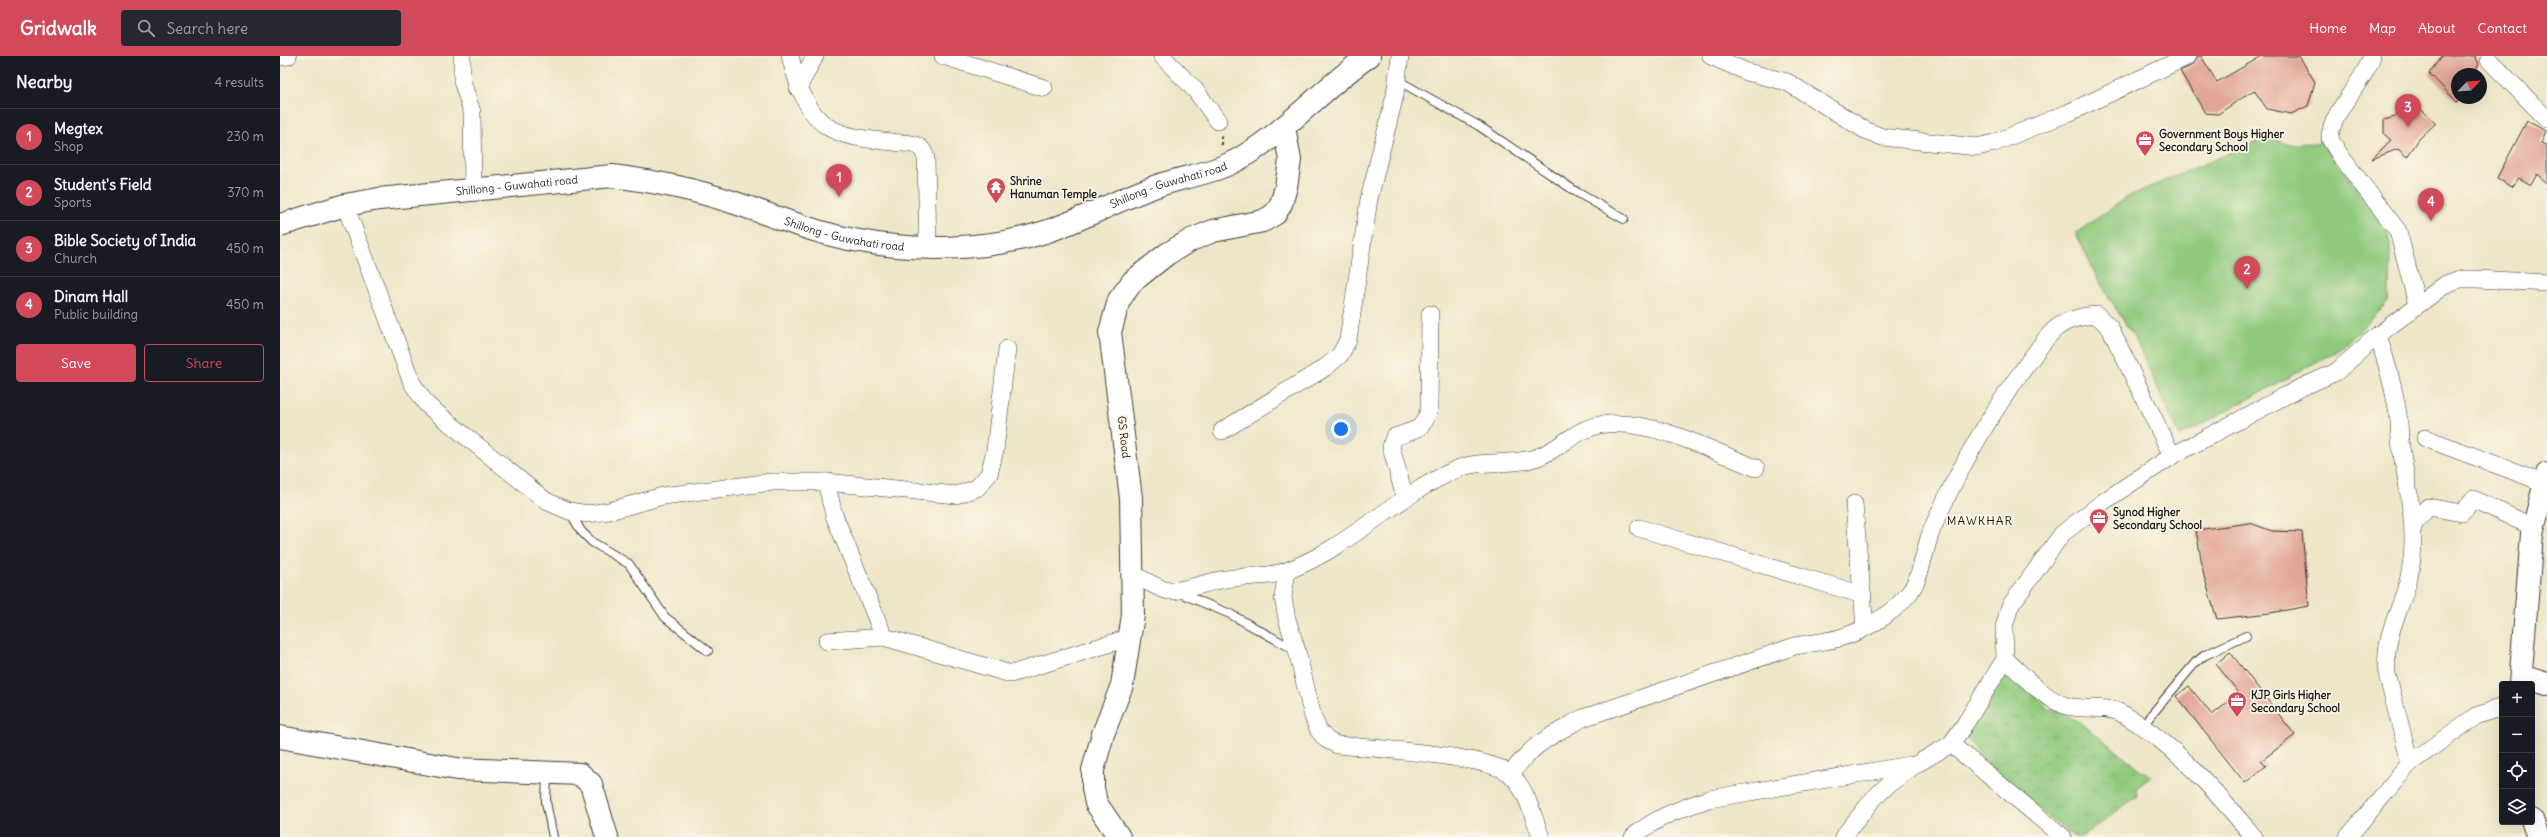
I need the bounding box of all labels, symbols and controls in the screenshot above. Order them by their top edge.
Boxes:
search box [121,10,401,46]
text: Gridwalk [20,16,97,40]
icon: search [135,17,157,39]
text: Search here [167,19,248,38]
text: Home [2309,19,2347,37]
text: Map [2369,19,2396,37]
text: About [2418,19,2456,37]
text: Contact [2478,19,2527,37]
north arrow [2451,68,2487,104]
text: Nearby [16,71,72,93]
text: 4 results [215,74,264,91]
pin: 3 [2395,94,2421,127]
text: Megtex [54,119,103,138]
place label: Government Boys Higher Secondary School [2159,127,2284,155]
text: 1 [26,128,32,145]
text: 230 m [226,128,264,145]
office icon: Government Boys Higher Secondary School [2134,129,2156,157]
text: Shop [54,138,83,155]
street label: Shillong - Guwahati road [1108,158,1230,211]
pin: 1 [826,164,852,197]
street label: Shillong - Guwahati road [455,172,579,198]
place label: Shrine Hanuman Temple [1010,174,1097,202]
text: Student's Field [54,175,152,194]
temple icon: Shrine Hanuman Temple [985,176,1007,204]
text: 2 [25,184,33,201]
text: 370 m [227,184,264,201]
pin: 4 [2418,188,2444,221]
text: Sports [54,194,92,211]
street label: Shillong - Guwahati road [783,214,905,254]
text: Bible Society of India [54,231,196,250]
text: 3 [25,240,33,257]
text: 450 m [226,240,264,257]
text: Church [54,250,97,267]
pin: 2 [2234,256,2260,289]
text: Dinam Hall [54,287,128,306]
text: 4 [25,296,33,313]
text: 450 m [226,296,264,313]
text: Public building [54,306,138,323]
button: Save [16,344,136,382]
button: Share [144,344,264,382]
street label: GS Road [1114,415,1134,459]
your location [1331,419,1351,439]
place label: Synod Higher Secondary School [2113,505,2202,533]
office icon: Synod Higher Secondary School [2088,507,2110,535]
district label: MAWKHAR [1947,513,2013,528]
map controls [2499,681,2535,825]
button: + [2499,681,2535,717]
place label: KJP Girls Higher Secondary School [2251,688,2340,716]
office icon: KJP Girls Higher Secondary School [2226,690,2248,718]
button: − [2499,717,2535,753]
button: locate [2499,753,2535,789]
button: layers [2499,789,2535,825]

